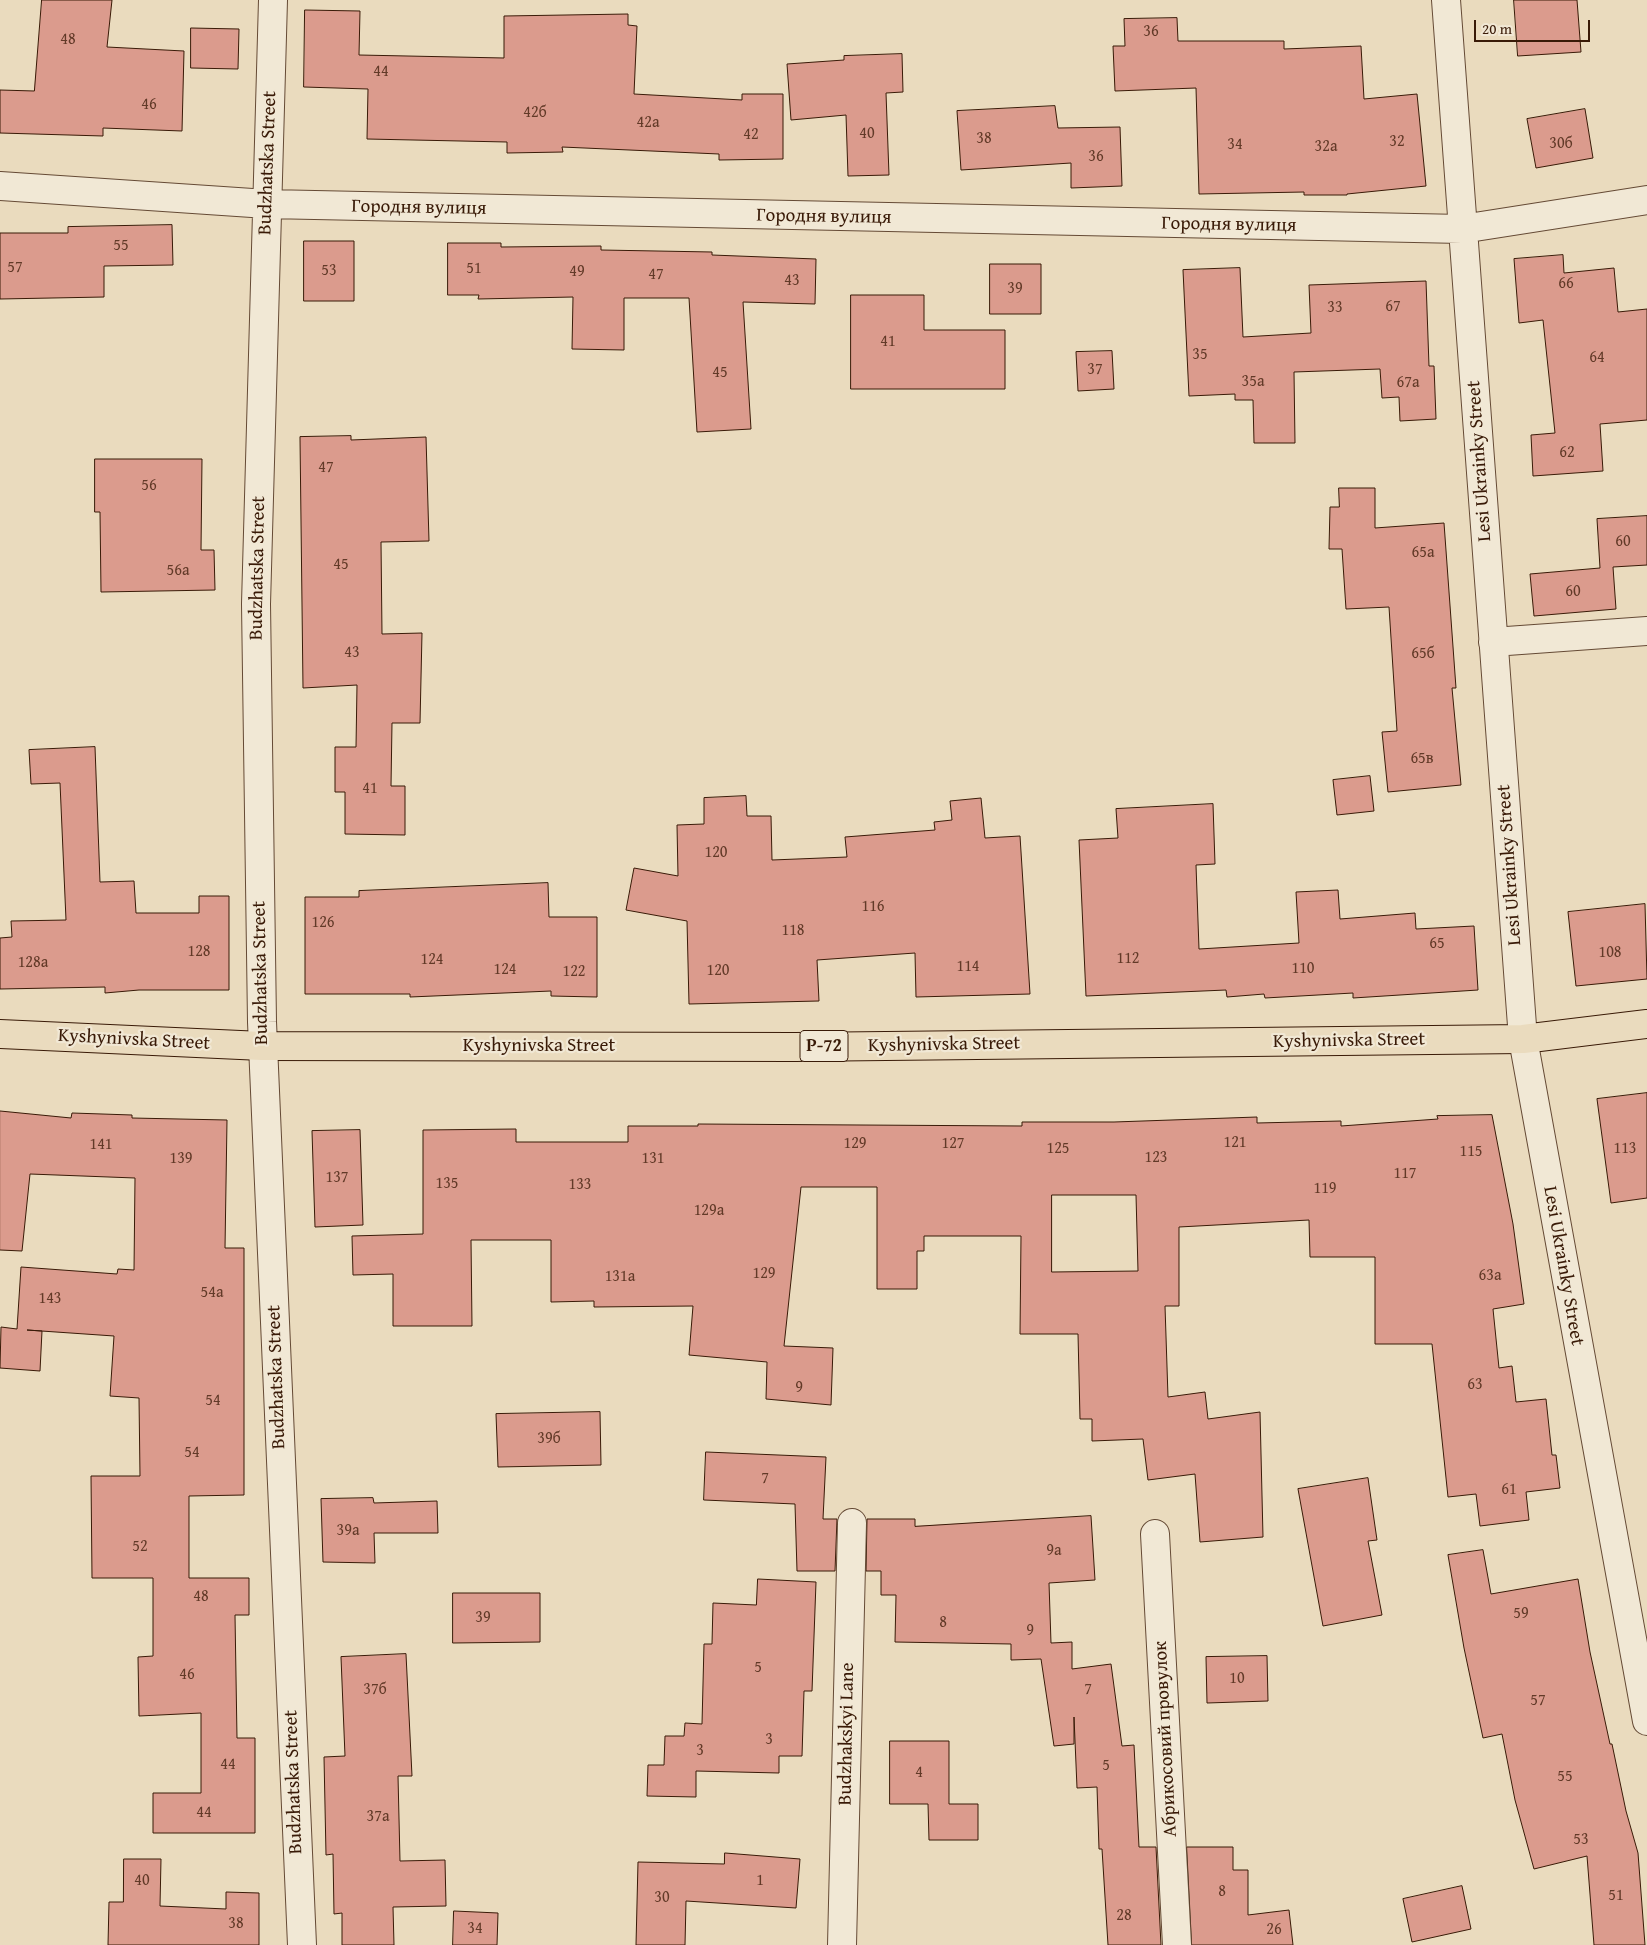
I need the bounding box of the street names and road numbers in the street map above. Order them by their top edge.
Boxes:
street label: Budzhatska Street [254,91,282,235]
street label: Городня вулиця [351,195,487,221]
street label: Городня вулиця [756,204,892,230]
street label: Городня вулиця [1161,212,1297,238]
street label: Lesi Ukrainky Street [1463,380,1497,542]
street label: Budzhatska Street [245,496,271,640]
street label: Lesi Ukrainky Street [1493,784,1527,946]
street label: Budzhatska Street [248,901,274,1045]
street label: Kyshynivska Street [57,1025,211,1055]
street label: Kyshynivska Street [1273,1028,1425,1054]
road number: Р-72 [800,1030,848,1062]
street label: Kyshynivska Street [868,1032,1020,1058]
street label: Kyshynivska Street [463,1035,615,1057]
street label: Lesi Ukrainky Street [1538,1185,1588,1347]
street label: Budzhatska Street [263,1305,291,1449]
street label: Абрикосовий провулок [1149,1640,1183,1838]
street label: Budzhakskyi Lane [834,1662,860,1806]
street label: Budzhatska Street [280,1710,308,1854]

